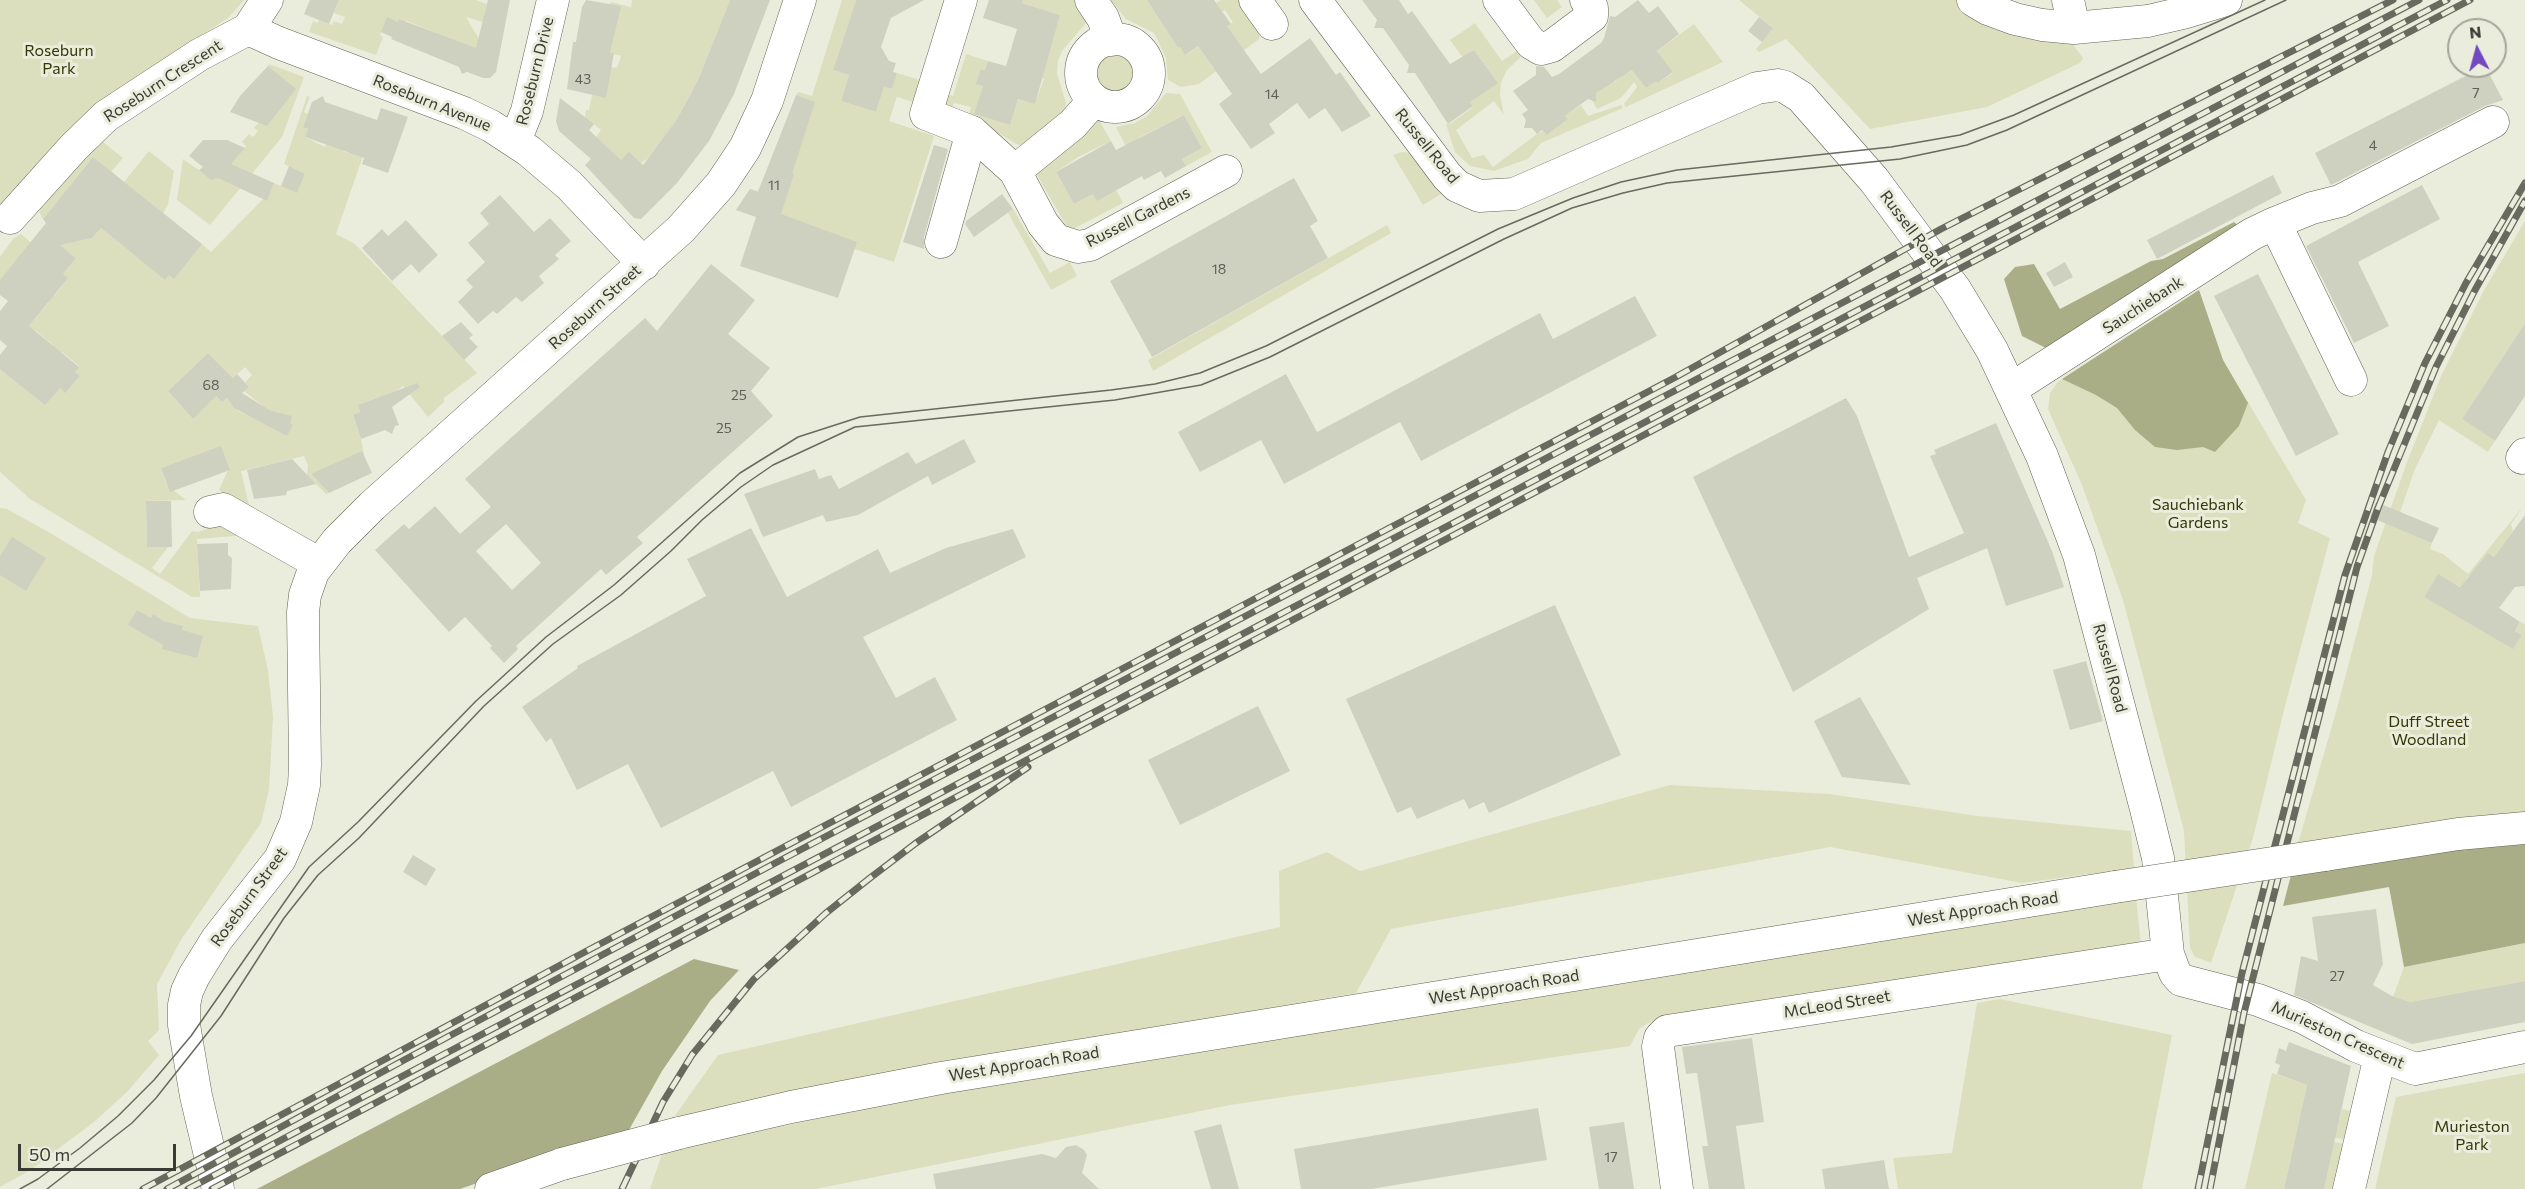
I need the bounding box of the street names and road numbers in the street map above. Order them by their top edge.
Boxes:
street label: Roseburn Drive [512,15,558,127]
street label: Roseburn Crescent [100,36,226,126]
street label: Roseburn Avenue [370,71,494,135]
street label: Russell Road [1391,105,1463,187]
street label: Russell Gardens [1083,183,1193,251]
street label: Russell Road [1876,187,1946,271]
street label: Roseburn Street [545,261,645,353]
street label: Sauchiebank [2099,272,2187,338]
street label: Russell Road [2089,622,2131,714]
street label: Roseburn Street [207,844,291,950]
street label: West Approach Road [1906,888,2060,930]
street label: West Approach Road [1427,966,1581,1008]
street label: McLeod Street [1782,986,1892,1022]
street label: Murieston Crescent [2269,997,2407,1073]
street label: West Approach Road [947,1043,1101,1085]

